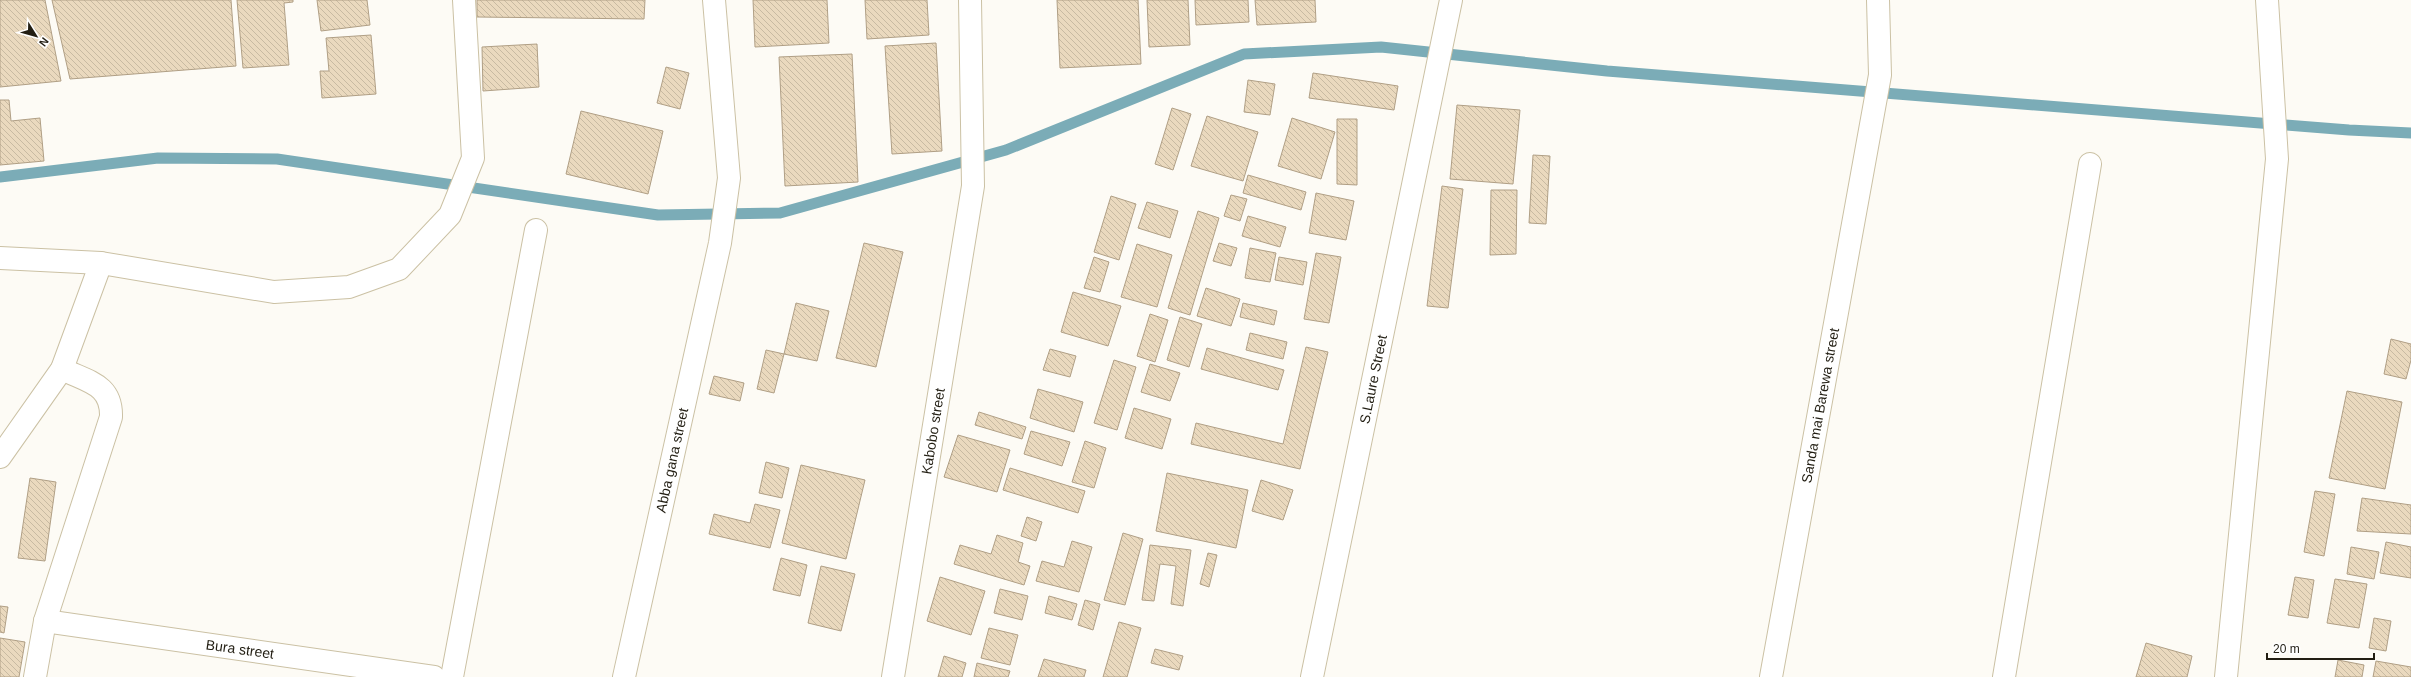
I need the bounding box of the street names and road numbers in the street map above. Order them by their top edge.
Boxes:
street label: Sanda mai Barewa street [1798,326,1842,484]
street label: S.Laure Street [1356,333,1390,425]
street label: Kabobo street [918,387,948,476]
street label: Abba gana street [653,406,691,514]
street label: Bura street [205,636,275,662]

